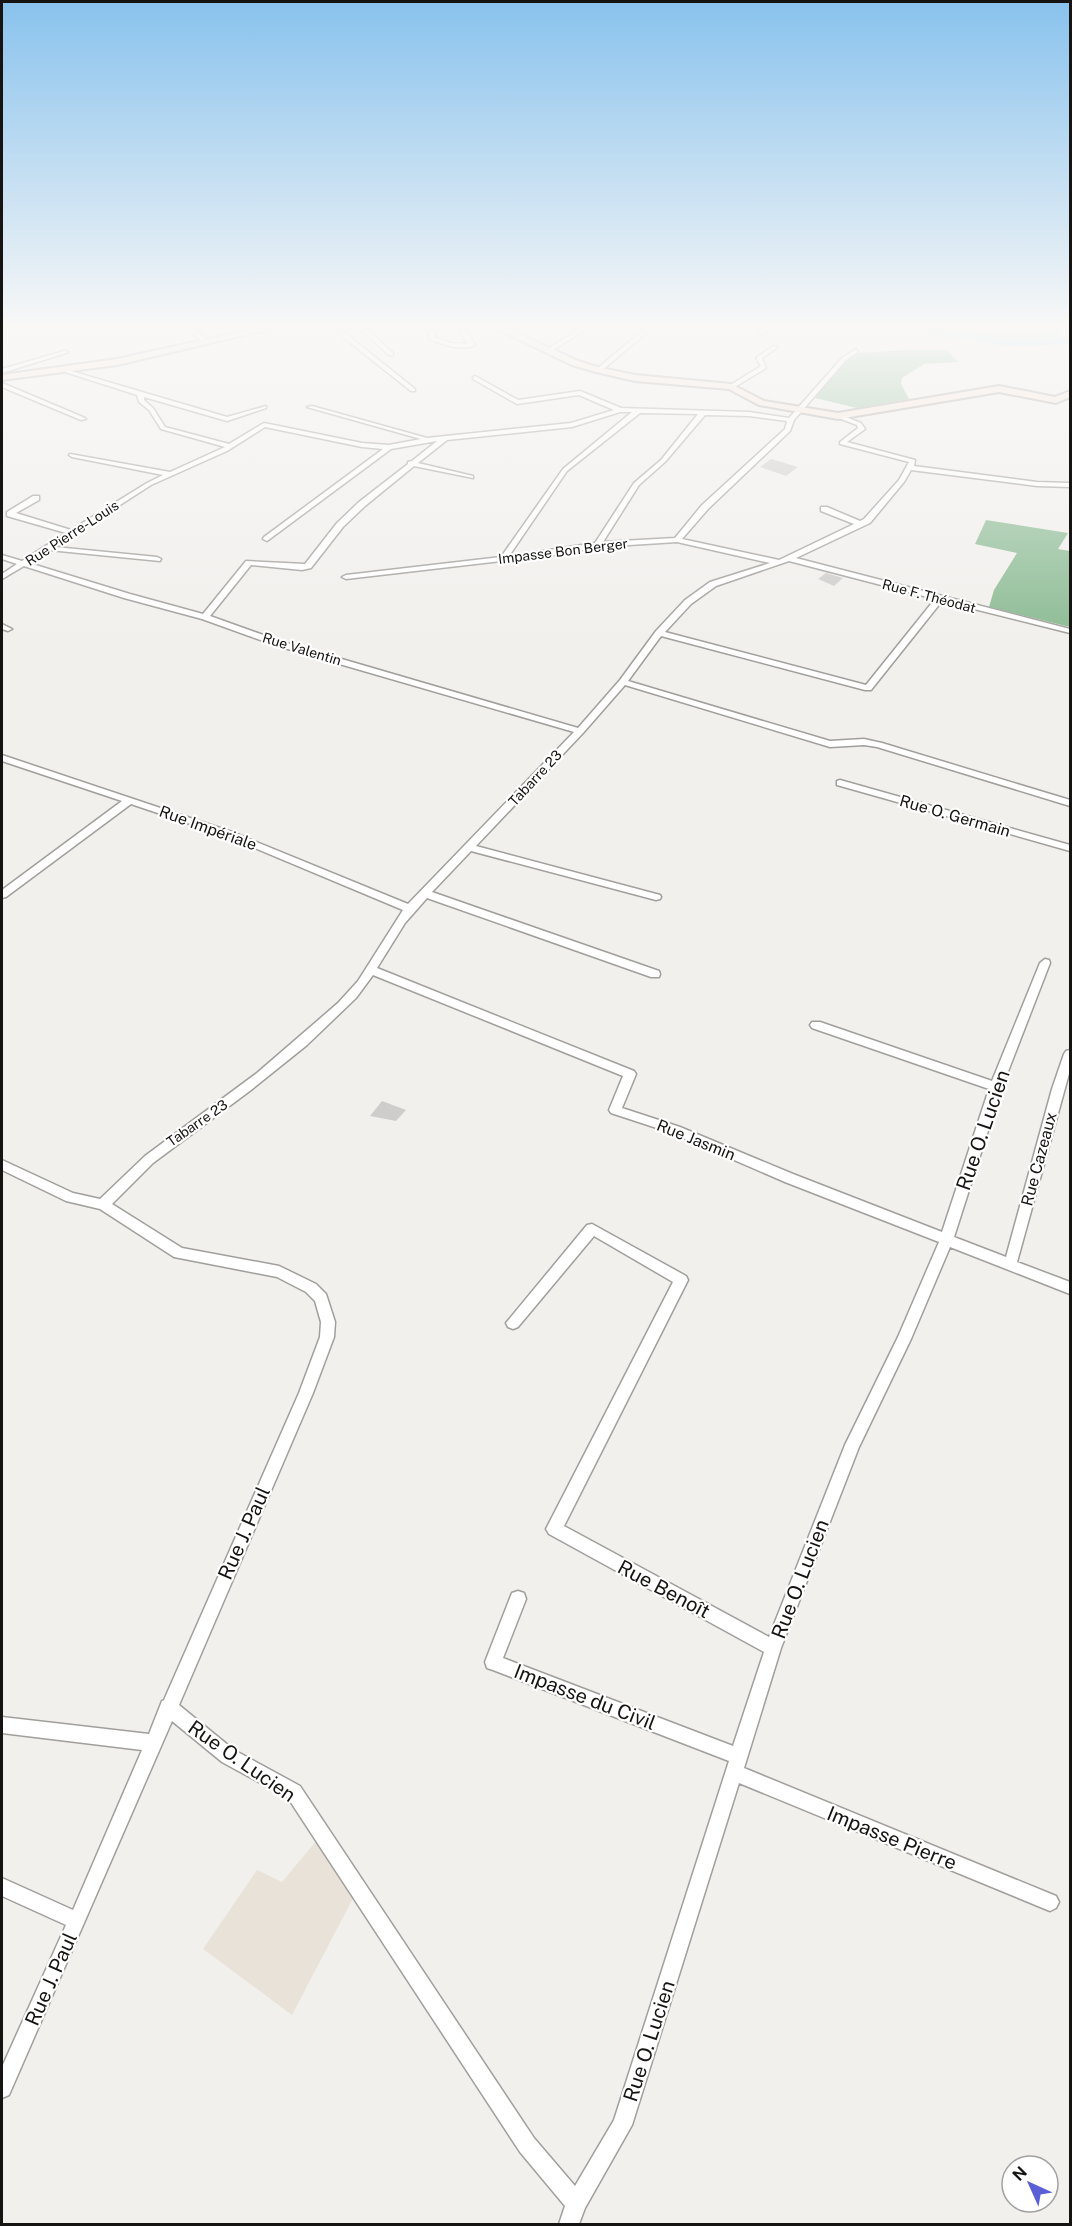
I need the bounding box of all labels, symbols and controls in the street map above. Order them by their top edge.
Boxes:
street label: Rue Pierre-Louis [22,497,122,569]
street label: Impasse Bon Berger [497,535,629,567]
street label: Rue F. Théodat [880,576,978,616]
street label: Rue Valentin [261,629,343,669]
street label: Tabarre 23 [505,747,565,809]
street label: Rue O. Germain [897,791,1013,841]
street label: Rue Impériale [157,802,259,854]
street label: Rue O. Lucien [951,1067,1015,1193]
street label: Tabarre 23 [164,1096,231,1150]
street label: Rue Cazeaux [1017,1110,1061,1208]
street label: Rue Jasmin [654,1116,738,1164]
street label: Rue J. Paul [213,1483,275,1583]
street label: Rue O. Lucien [766,1516,834,1642]
street label: Rue Benoît [614,1555,714,1623]
street label: Impasse du Civil [511,1659,659,1735]
street label: Rue O. Lucien [184,1715,300,1807]
street label: Impasse Pierre [824,1801,960,1875]
street label: Rue J. Paul [20,1929,82,2029]
street label: Rue O. Lucien [618,1977,680,2105]
north arrow [1000,2154,1060,2214]
text: N [1009,2163,1031,2185]

